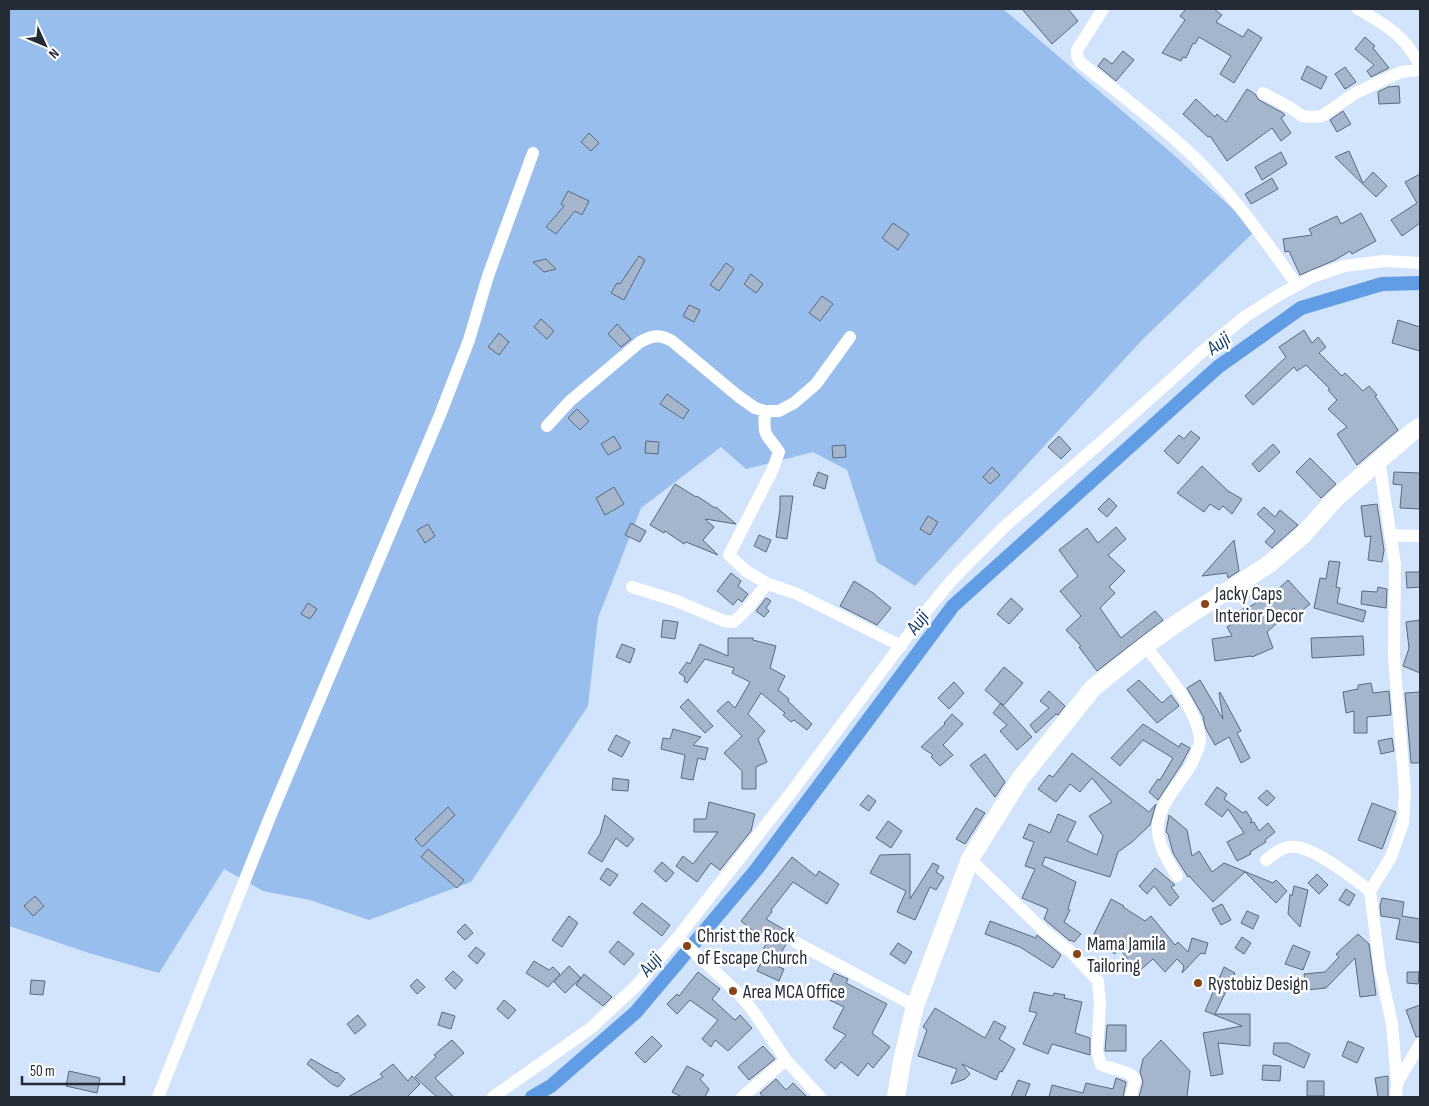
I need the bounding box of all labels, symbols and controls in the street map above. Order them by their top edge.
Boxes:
north arrow [20,20,70,70]
text: N [45,45,63,62]
water label: Auji [1201,326,1236,361]
place label: Jacky Caps Interior Decor [1214,583,1304,628]
marker: Jacky Caps Interior Decor [1199,598,1211,610]
water label: Auji [900,605,935,640]
place label: Christ the Rock of Escape Church [697,925,807,970]
place label: Mama Jamila Tailoring [1087,933,1166,978]
marker: Christ the Rock of Escape Church [681,940,693,952]
water label: Auji [633,947,668,982]
marker: Mama Jamila Tailoring [1071,948,1083,960]
place label: Rystobiz Design [1208,973,1308,996]
marker: Rystobiz Design [1192,977,1204,989]
place label: Area MCA Office [742,981,845,1004]
marker: Area MCA Office [727,985,739,997]
scale bar [22,1054,125,1086]
text: 50 m [30,1062,55,1081]

